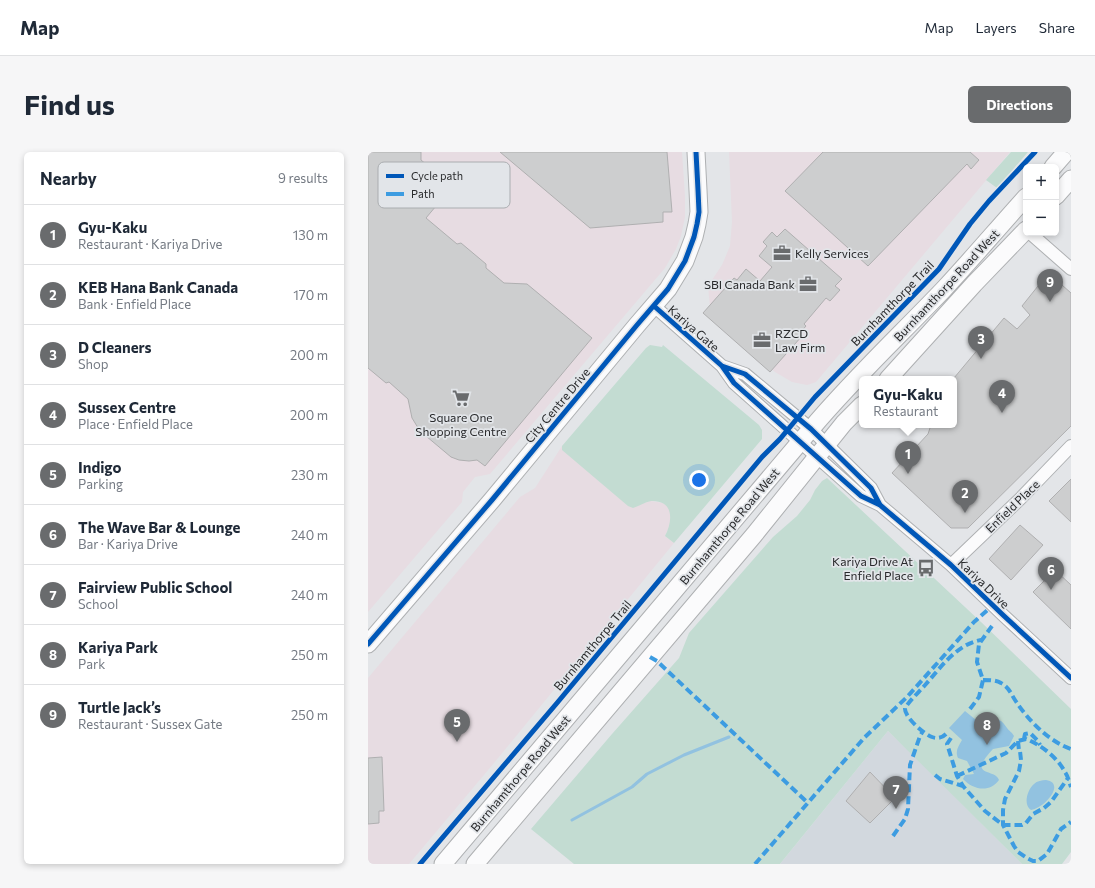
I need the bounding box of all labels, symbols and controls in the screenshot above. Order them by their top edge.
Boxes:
text: Map [20,16,59,39]
text: Map [925,19,953,36]
text: Layers [975,19,1017,36]
text: Share [1039,19,1075,36]
button: Directions [968,86,1071,123]
text: Find us [24,87,115,121]
legend [378,162,510,208]
map controls [1023,164,1059,236]
button: + [1023,164,1059,200]
text: Nearby [40,168,97,189]
text: Cycle path [411,169,463,182]
text: 9 results [278,170,328,186]
text: Path [411,187,434,200]
button: − [1023,200,1059,236]
text: Gyu-Kaku [78,218,147,236]
street label: Burnhamthorpe Road West [891,226,1002,344]
text: 1 [50,227,56,243]
text: 130 m [293,227,328,243]
text: Restaurant · Kariya Drive [78,236,222,252]
office icon: Kelly Services [772,243,792,263]
place label: Kelly Services [795,246,869,260]
street label: Burnhamthorpe Trail [848,257,936,349]
pin: 9 [1037,269,1063,302]
office icon: SBI Canada Bank [798,274,818,294]
place label: SBI Canada Bank [704,277,795,291]
text: KEB Hana Bank Canada [78,278,238,296]
text: 2 [49,287,57,303]
text: 170 m [293,287,328,303]
text: Bank · Enfield Place [78,296,191,312]
street label: Kariya Gate [666,302,722,354]
place label: RZCD Law Firm [775,326,825,354]
pin: 3 [968,326,994,359]
office icon: RZCD Law Firm [752,330,772,350]
text: D Cleaners [78,338,152,356]
text: 3 [49,347,57,363]
text: 200 m [290,347,328,363]
text: Shop [78,356,109,372]
street label: City Centre Drive [522,365,592,445]
popup [859,376,957,428]
pin: 4 [989,380,1015,413]
text: Gyu-Kaku [873,385,943,403]
supermarket icon: Square One Shopping Centre [451,388,471,408]
text: Sussex Centre [78,398,176,416]
text: Restaurant [873,403,938,419]
text: 4 [49,407,57,423]
text: 200 m [290,407,328,423]
place label: Square One Shopping Centre [415,410,507,438]
text: Place · Enfield Place [78,416,193,432]
pin: 1 [895,441,921,474]
text: Indigo [78,458,121,476]
street label: Burnhamthorpe Road West [676,465,782,587]
text: 5 [49,467,57,483]
text: 230 m [291,467,328,483]
your location [689,470,709,490]
text: Parking [78,476,123,492]
street label: Enfield Place [982,477,1042,535]
pin: 2 [952,480,978,513]
text: The Wave Bar & Lounge [78,518,240,536]
text: 6 [49,527,57,543]
text: 240 m [291,527,328,543]
text: Bar · Kariya Drive [78,536,178,552]
place label: Kariya Drive At Enfield Place [832,554,913,582]
street label: Kariya Drive [955,555,1013,611]
pin: 6 [1038,557,1064,590]
bus stop icon: Kariya Drive At Enfield Place [916,558,936,578]
text: Fairview Public School [78,578,232,596]
text: 7 [49,587,57,603]
text: 240 m [291,587,328,603]
text: School [78,596,118,612]
street label: Burnhamthorpe Trail [550,597,634,693]
text: Kariya Park [78,638,158,656]
text: 8 [49,647,57,663]
text: 250 m [291,647,328,663]
text: Park [78,656,105,672]
text: Turtle Jack’s [78,698,161,716]
text: 9 [49,707,57,723]
text: 250 m [291,707,328,723]
pin: 5 [444,709,470,742]
street label: Burnhamthorpe Road West [467,712,573,834]
pin: 8 [974,712,1000,745]
text: Restaurant · Sussex Gate [78,716,222,732]
pin: 7 [883,776,909,809]

